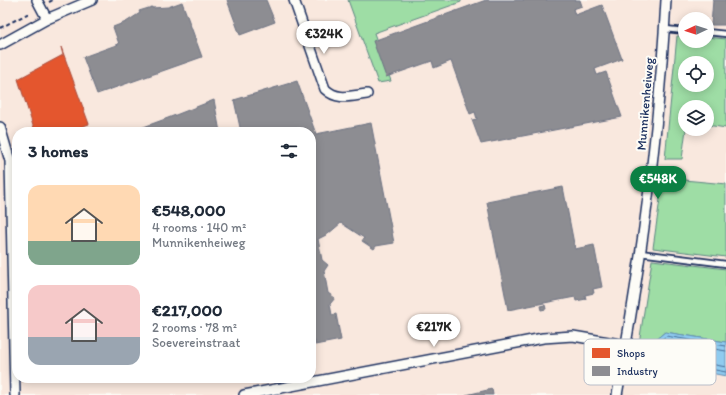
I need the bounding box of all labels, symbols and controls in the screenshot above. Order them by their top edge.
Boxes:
north arrow [678,12,714,48]
map controls [678,12,714,136]
pin: €324K [296,21,352,55]
text: €324K [305,26,343,41]
button: locate [678,56,714,92]
street label: Munnikenheiweg [633,57,657,151]
button: layers [678,100,714,136]
icon: filters [278,140,300,162]
text: 3 homes [28,141,88,161]
pin: €548K [630,166,686,200]
text: €548K [639,171,677,186]
text: €548,000 [152,200,226,220]
icon: home [60,201,108,249]
text: 4 rooms · 140 m² [152,220,246,235]
text: Munnikenheiweg [152,235,245,250]
text: €217,000 [152,300,222,320]
icon: home [60,301,108,349]
pin: €217K [406,314,462,348]
text: €217K [416,319,452,334]
text: 2 rooms · 78 m² [152,320,237,335]
text: Soevereinstraat [152,335,240,350]
legend [584,339,716,385]
text: Shops [617,347,645,360]
text: Industry [617,365,659,378]

